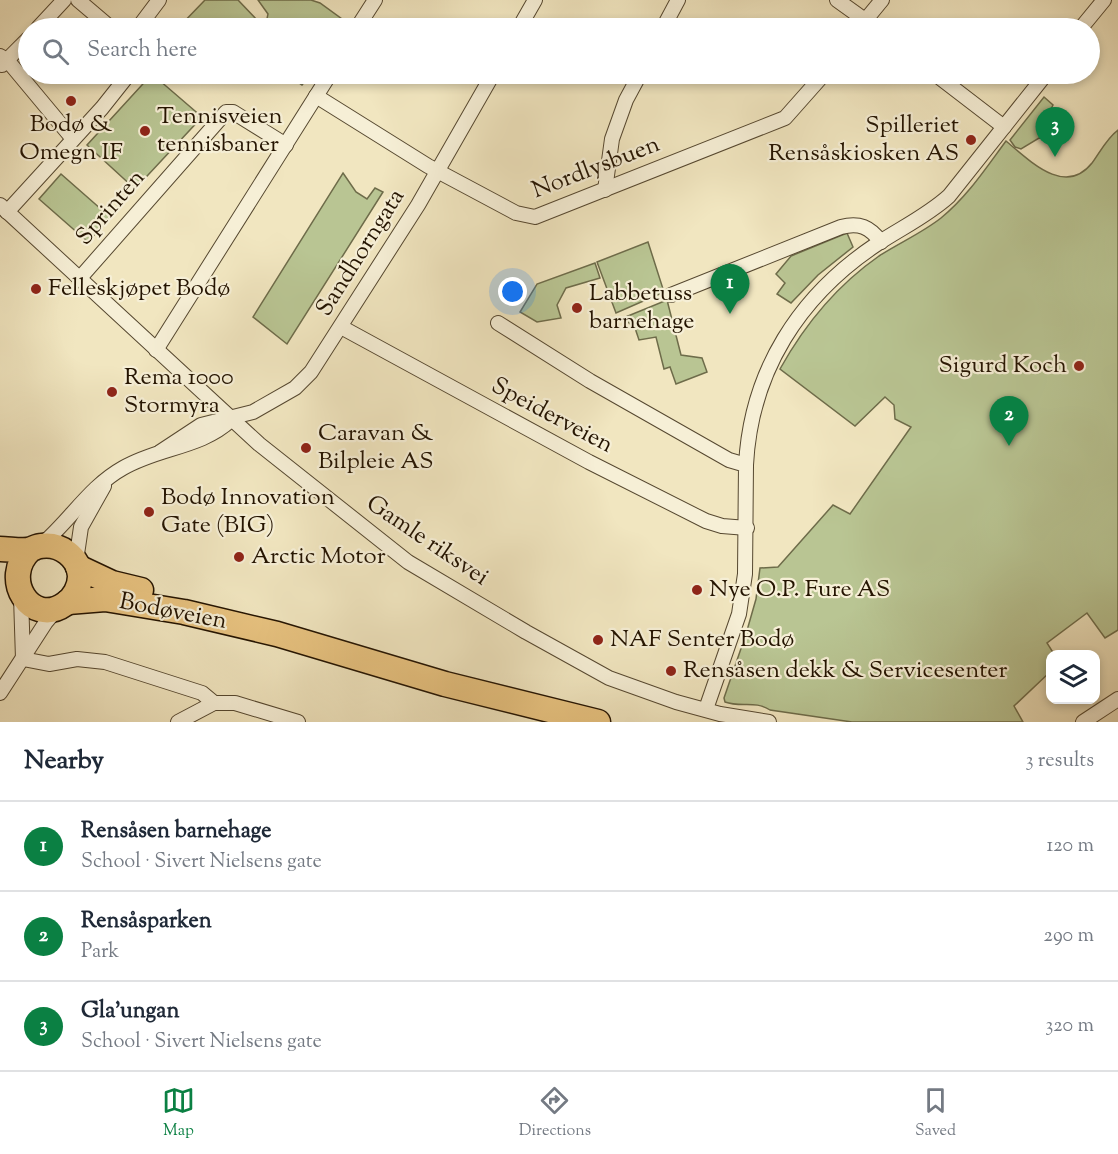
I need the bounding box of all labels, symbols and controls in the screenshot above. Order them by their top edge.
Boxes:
search box [18,18,1100,84]
icon: search [39,35,72,68]
text: Search here [87,35,197,67]
marker: Bodø & Omegn IF [64,94,78,108]
place label: Tennisveien tennisbaner [157,100,283,162]
place label: Bodø & Omegn IF [19,108,123,170]
pin: 3 [1036,108,1074,157]
place label: Spilleriet Rensåskiosken AS [768,109,959,171]
marker: Tennisveien tennisbaner [138,124,152,138]
street label: Nordlysbuen [527,128,665,208]
marker: Spilleriet Rensåskiosken AS [964,133,978,147]
street label: Sprinten [68,163,154,253]
street label: Sandhorngata [308,183,414,323]
pin: 1 [710,264,750,314]
place label: Felleskjøpet Bodø [48,272,230,306]
your location [498,277,527,306]
place label: Labbetuss barnehage [589,277,694,339]
marker: Felleskjøpet Bodø [29,282,43,296]
marker: Labbetuss barnehage [570,301,584,315]
place label: Sigurd Koch [939,349,1067,383]
marker: Sigurd Koch [1072,359,1086,373]
place label: Rema 1000 Stormyra [124,361,234,423]
street label: Speiderveien [485,370,619,462]
marker: Rema 1000 Stormyra [105,385,119,399]
pin: 2 [990,396,1028,446]
place label: Caravan & Bilpleie AS [318,417,434,479]
marker: Caravan & Bilpleie AS [299,441,313,455]
place label: Bodø Innovation Gate (BIG) [161,481,335,543]
street label: Gamle riksvei [359,487,495,595]
marker: Bodø Innovation Gate (BIG) [142,505,156,519]
place label: Arctic Motor [251,540,386,574]
marker: Arctic Motor [232,550,246,564]
place label: Nye O.P. Fure AS [709,573,890,607]
marker: Nye O.P. Fure AS [690,583,704,597]
street label: Bodøveien [116,585,230,639]
place label: NAF Senter Bodø [610,623,794,657]
marker: NAF Senter Bodø [591,633,605,647]
map controls [1046,650,1100,704]
button: layers [1046,650,1100,704]
place label: Rensåsen dekk & Servicesenter [683,654,1008,688]
marker: Rensåsen dekk & Servicesenter [664,664,678,678]
text: Nearby [24,743,104,780]
text: 3 results [1025,747,1094,776]
text: Rensåsen barnehage [81,816,271,848]
text: 1 [40,832,47,861]
text: 120 m [1046,832,1094,861]
text: School · Sivert Nielsens gate [81,848,322,877]
text: Rensåsparken [81,906,212,938]
text: 2 [39,922,48,951]
text: 290 m [1044,922,1094,951]
text: Park [81,938,119,967]
text: Gla'ungan [81,996,179,1028]
text: 3 [39,1012,48,1041]
text: 320 m [1045,1012,1094,1041]
text: School · Sivert Nielsens gate [81,1028,322,1057]
tab: Map [162,1084,195,1143]
tab: Directions [519,1084,591,1143]
tab: Saved [915,1084,956,1143]

